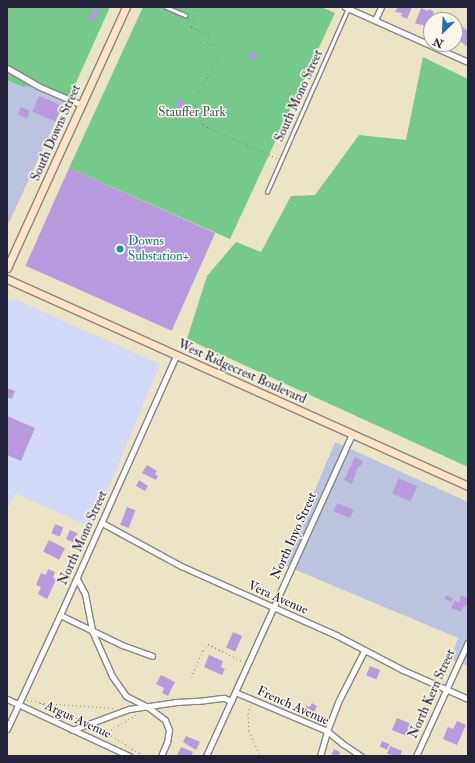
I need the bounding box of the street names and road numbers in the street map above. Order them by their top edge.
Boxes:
street label: South Mono Street [272,47,326,145]
street label: South Downs Street [28,82,84,184]
street label: West Ridgecrest Boulevard [175,337,309,407]
street label: North Mono Street [55,488,111,588]
street label: North Inyo Street [268,490,320,582]
street label: Vera Avenue [246,578,310,618]
street label: North Kern Street [405,647,459,741]
street label: French Avenue [255,683,331,729]
street label: Argus Avenue [42,698,114,742]

